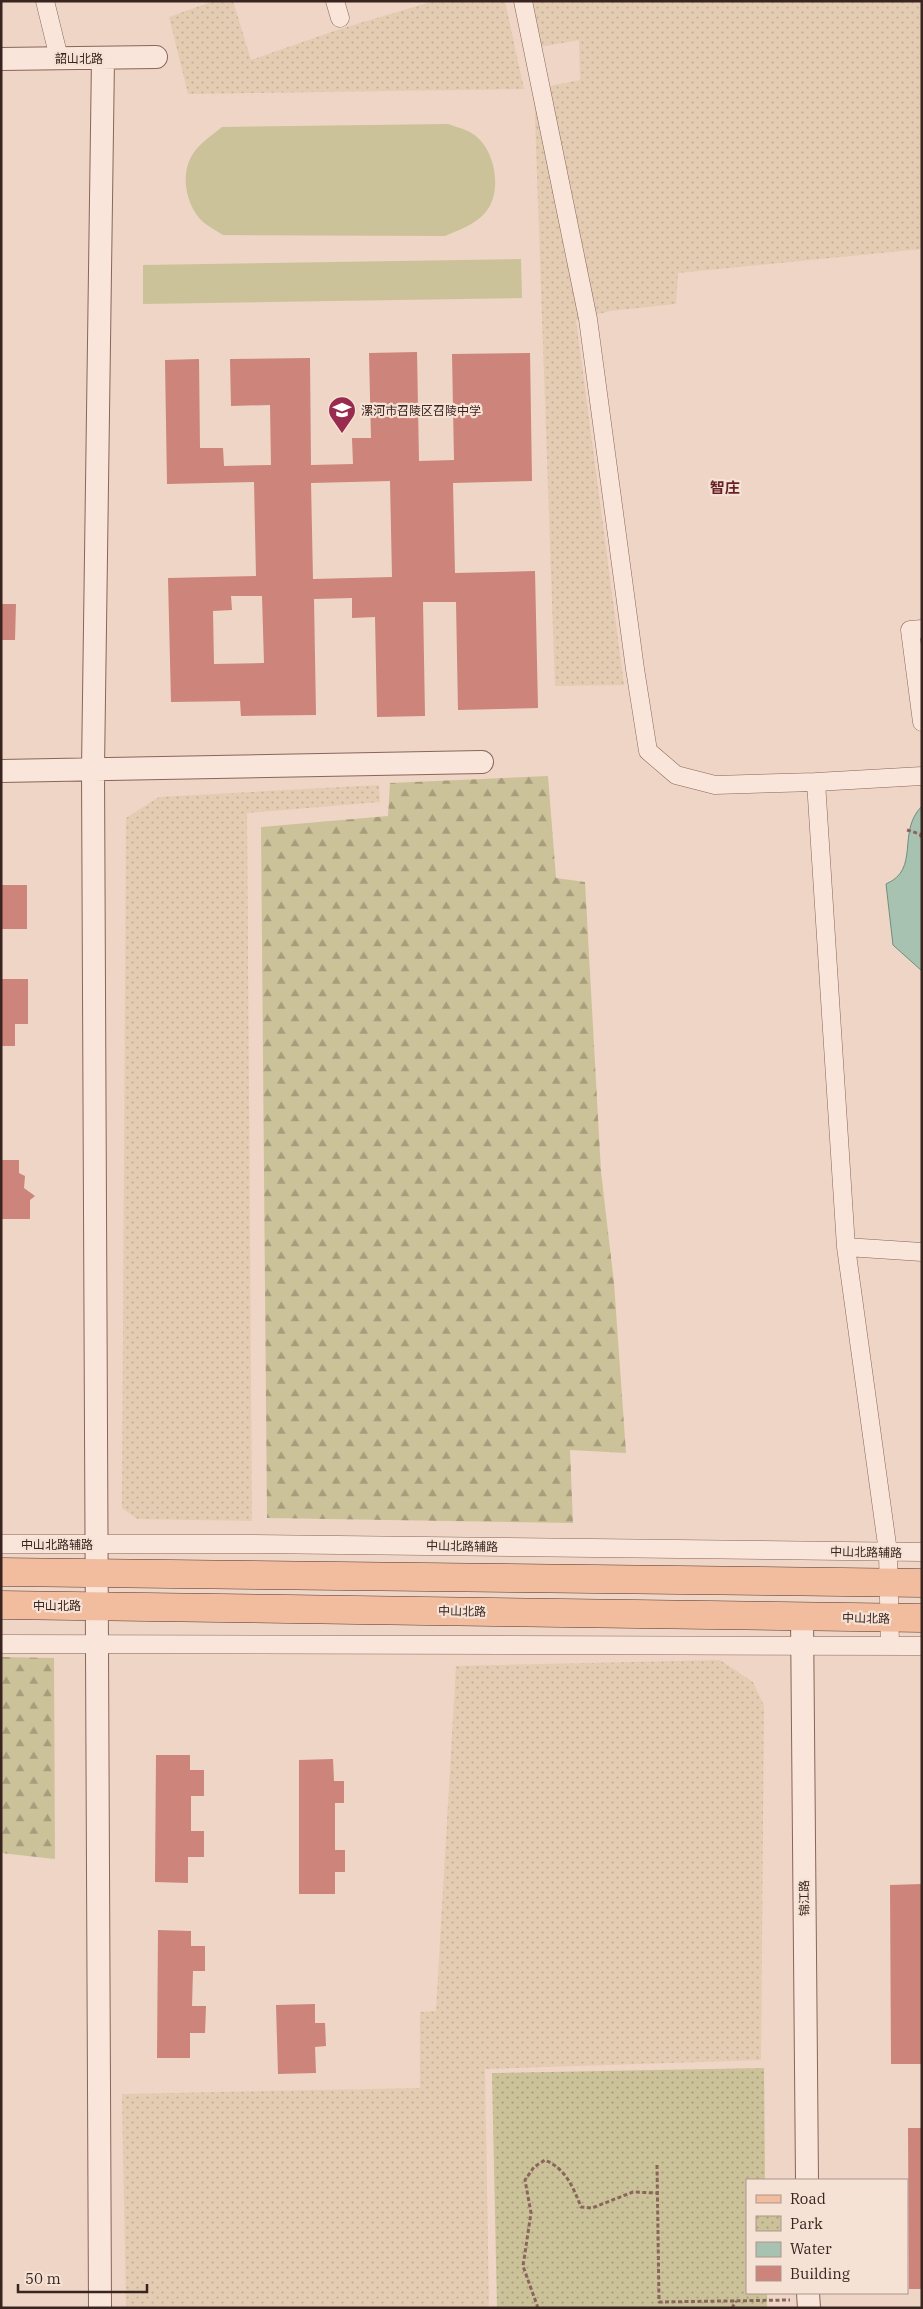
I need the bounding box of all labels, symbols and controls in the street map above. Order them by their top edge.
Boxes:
street label: 韶山北路 [55,51,103,66]
school or university icon: 漯河市召陵区召陵中学 [327,395,357,434]
place label: 漯河市召陵区召陵中学 [361,403,481,418]
district label: 智庄 [710,478,740,497]
street label: 中山北路辅路 [21,1537,93,1552]
street label: 中山北路辅路 [426,1538,498,1554]
street label: 中山北路辅路 [830,1544,902,1560]
street label: 中山北路 [33,1598,81,1613]
street label: 中山北路 [438,1603,486,1619]
street label: 中山北路 [842,1610,890,1626]
street label: 锦江路 [796,1880,812,1916]
legend [746,2179,908,2294]
text: Road [790,2189,826,2208]
text: Park [790,2214,823,2233]
text: Water [790,2239,832,2258]
scale bar [18,2262,146,2294]
text: Building [790,2264,850,2283]
text: 50 m [25,2269,61,2288]

